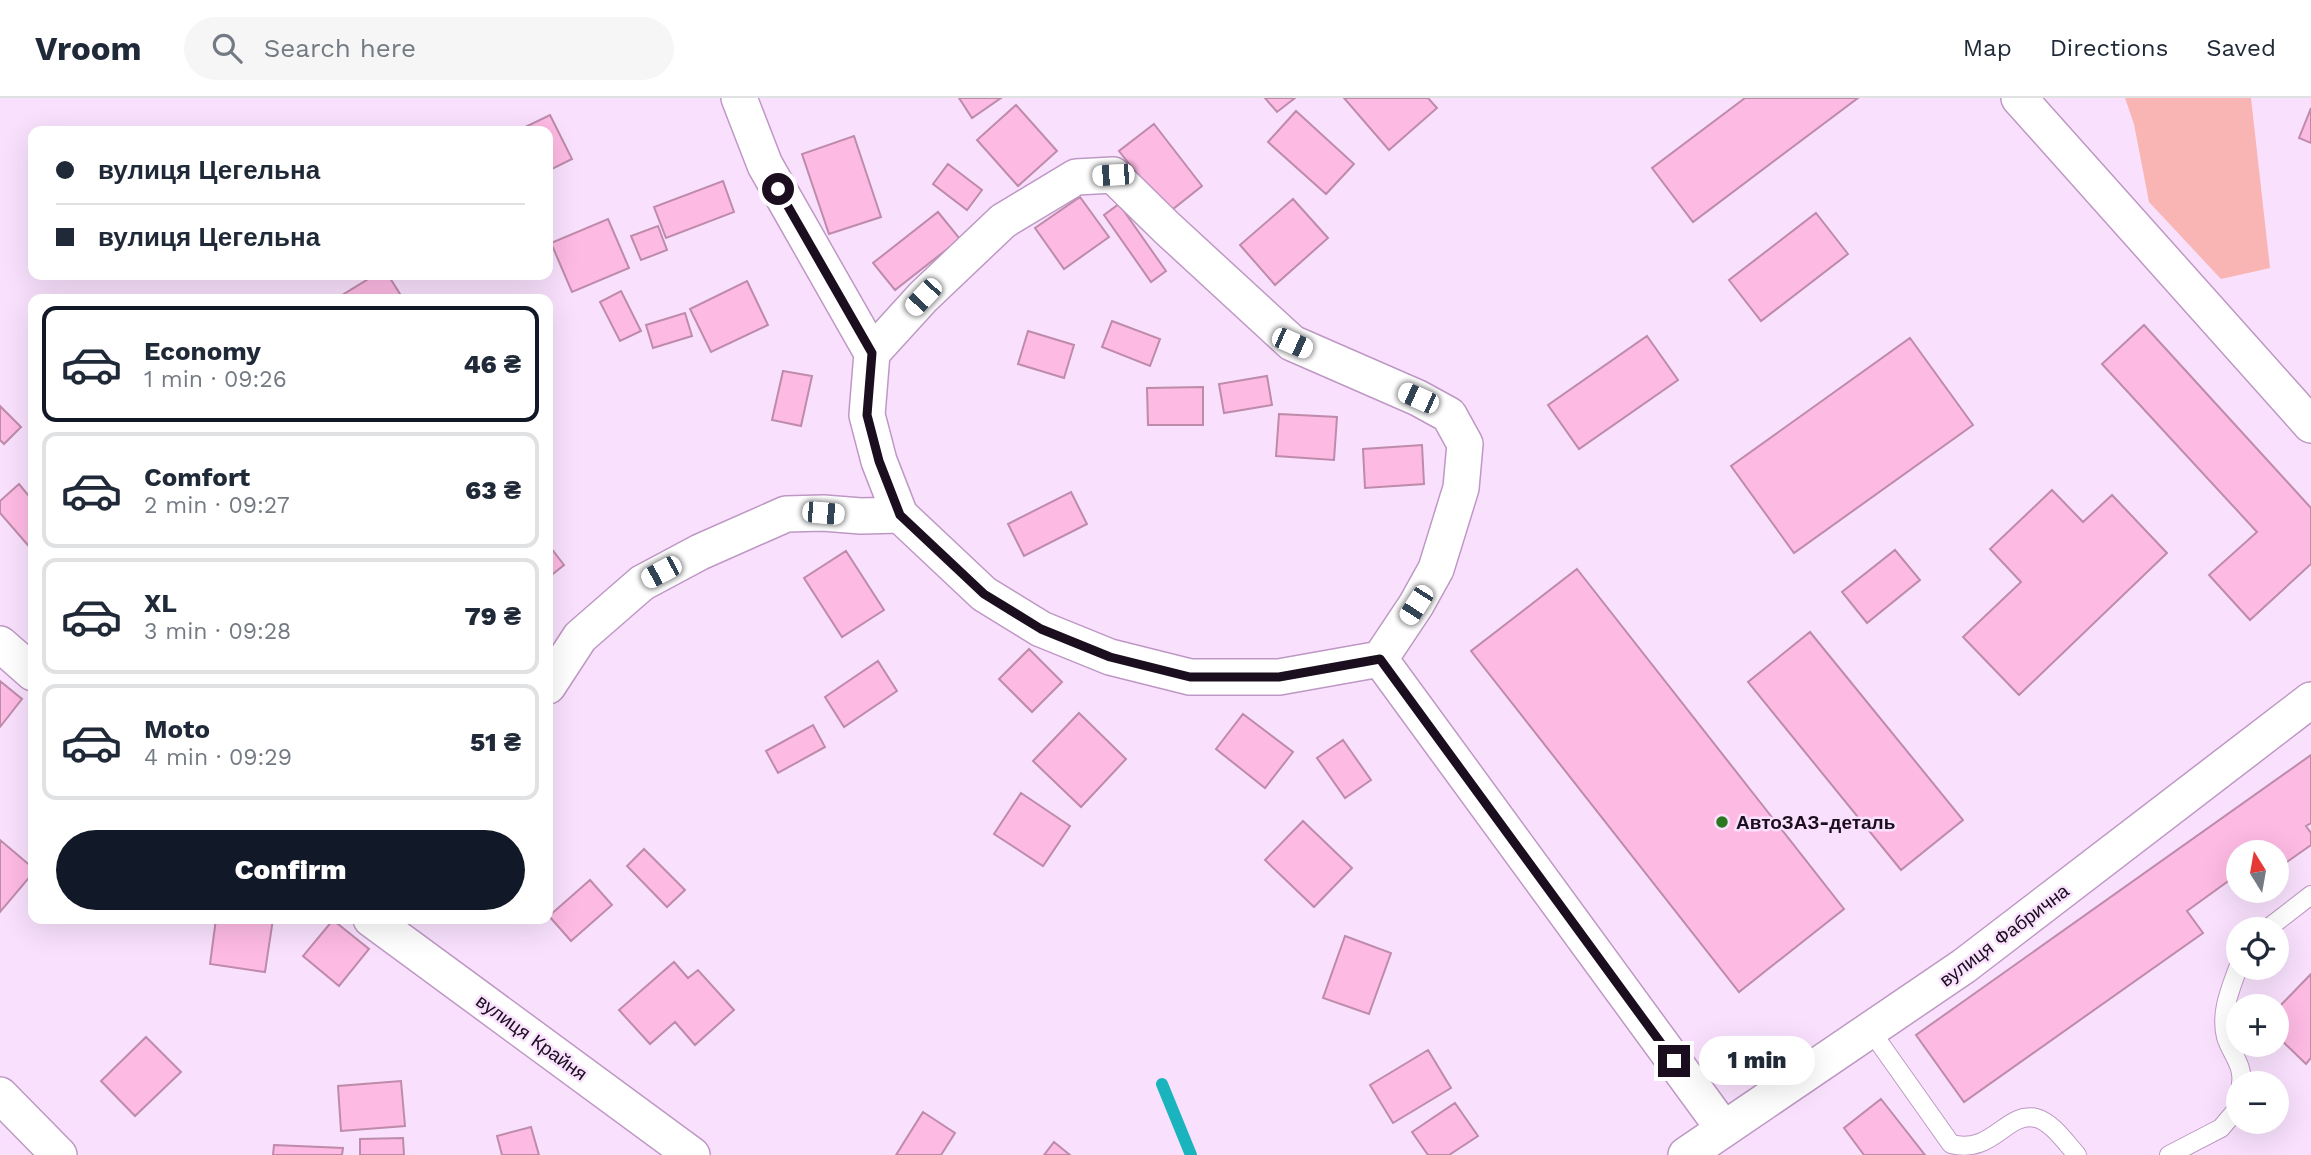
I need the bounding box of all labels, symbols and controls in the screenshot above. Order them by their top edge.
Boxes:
search box [184,17,674,80]
text: Vroom [35,29,142,68]
icon: search [208,29,246,67]
text: Search here [264,33,416,63]
text: Map [1963,34,2012,62]
text: Directions [2050,34,2168,62]
text: Saved [2206,34,2276,62]
text: вулиця Цегельна [98,155,320,185]
car [1092,163,1135,187]
route start [762,173,794,205]
text: вулиця Цегельна [98,222,320,252]
car [901,274,946,320]
car [1269,325,1316,361]
icon: car [60,333,123,396]
text: Economy [144,336,261,366]
text: 46 ₴ [463,349,521,379]
text: 1 min · 09:26 [144,366,287,393]
car [1395,380,1442,416]
icon: car [60,459,123,522]
text: Comfort [144,462,250,492]
text: 63 ₴ [465,475,521,505]
text: 2 min · 09:27 [144,492,290,519]
car [802,501,845,525]
car [638,553,685,591]
car [1396,582,1437,628]
icon: car [60,585,123,648]
text: XL [144,588,177,618]
text: 79 ₴ [464,601,521,631]
text: 3 min · 09:28 [144,618,291,645]
icon: car [60,711,123,774]
text: Moto [144,714,210,744]
text: 51 ₴ [470,727,521,757]
text: 4 min · 09:29 [144,744,292,771]
place label: АвтоЗАЗ-деталь [1736,811,1895,834]
marker: АвтоЗАЗ-деталь [1714,814,1730,830]
button: Confirm [56,830,525,910]
north arrow [2226,840,2289,903]
map controls [2226,840,2289,1134]
street label: вулиця Фабрична [1935,879,2074,992]
button: locate [2226,917,2289,980]
street label: вулиця Крайня [472,989,592,1085]
button: + [2226,994,2289,1057]
callout: 1 min [1698,1037,1814,1086]
route end [1658,1045,1690,1077]
text: 1 min [1727,1047,1787,1074]
button: − [2226,1071,2289,1134]

